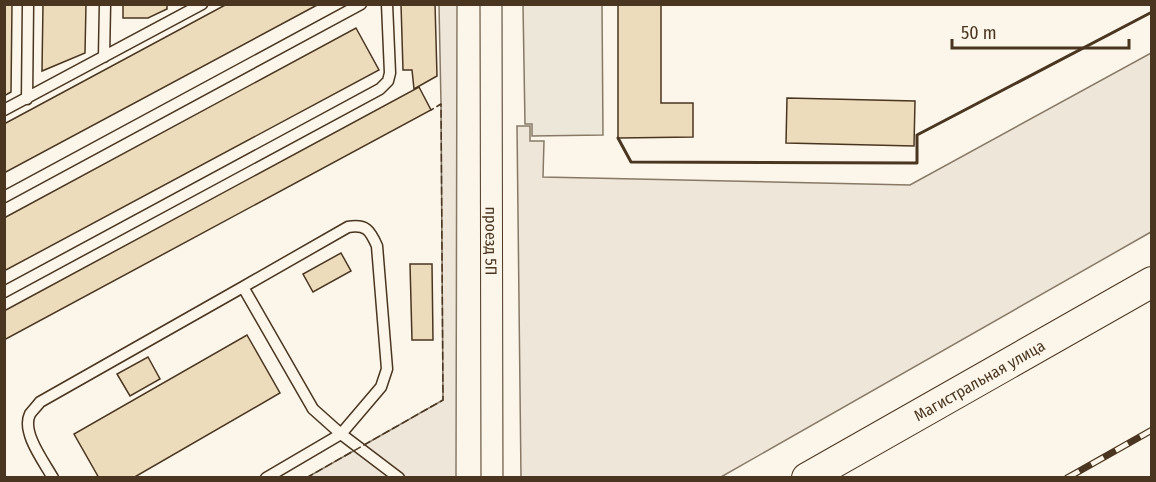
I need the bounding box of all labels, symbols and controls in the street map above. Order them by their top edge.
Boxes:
scale bar [952,12,1129,50]
text: 50 m [961,22,997,44]
street label: проезд 5П [482,207,501,275]
street label: Магистральная улица [910,335,1048,425]

